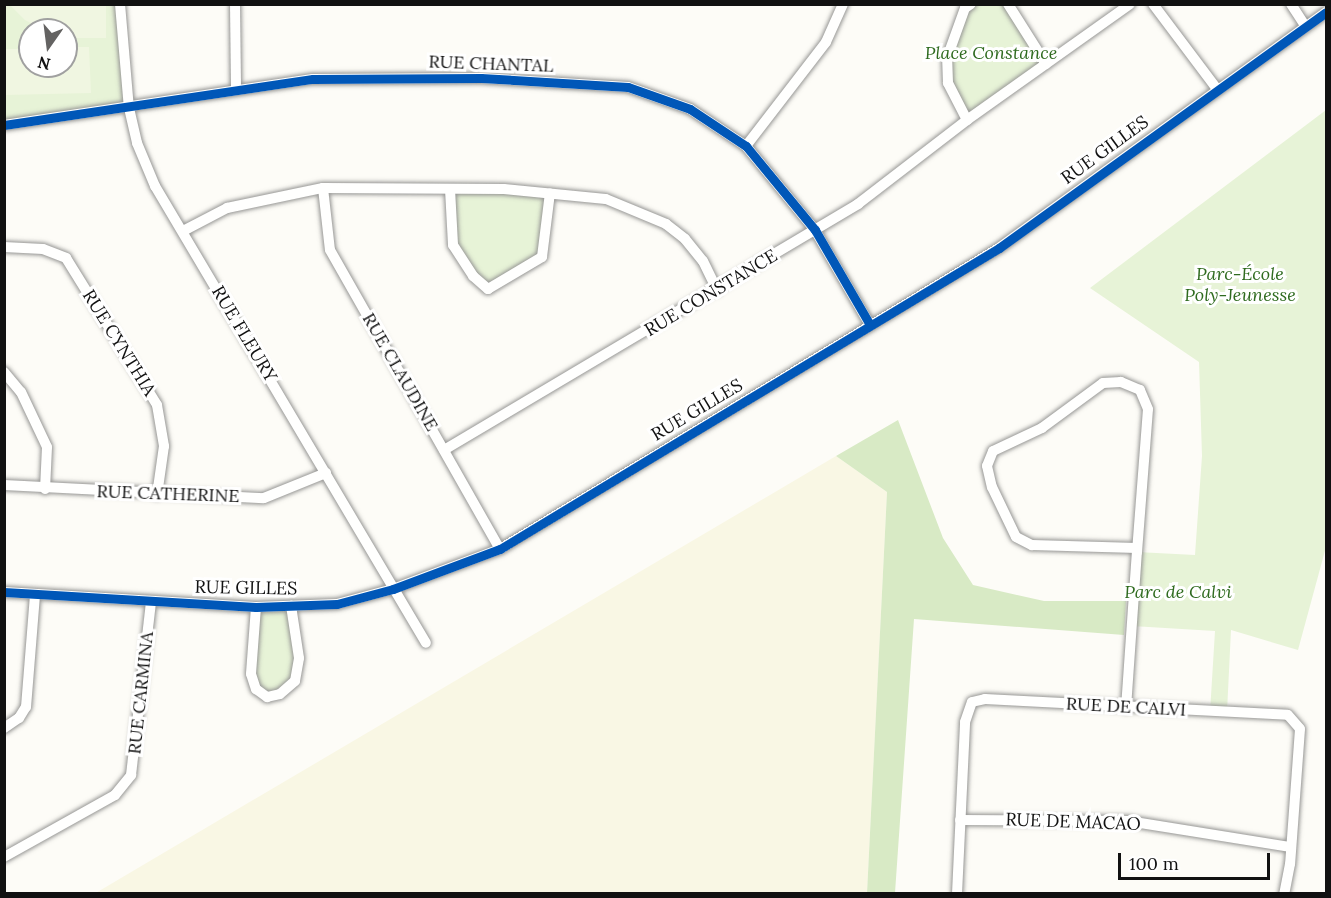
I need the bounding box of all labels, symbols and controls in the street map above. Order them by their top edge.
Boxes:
north arrow [18,18,78,78]
park label: Place Constance [925,42,1057,64]
street label: RUE CHANTAL [428,51,554,77]
text: N [36,52,53,75]
street label: RUE GILLES [1057,111,1153,189]
street label: RUE CONSTANCE [641,245,781,341]
park label: Parc-École Poly-Jeunesse [1184,264,1296,306]
street label: RUE FLEURY [207,282,281,386]
street label: RUE CYNTHIA [78,286,160,400]
street label: RUE CLAUDINE [357,309,443,435]
street label: RUE GILLES [647,374,747,446]
street label: RUE CATHERINE [96,481,240,507]
street label: RUE GILLES [195,576,297,600]
park label: Parc de Calvi [1124,581,1232,603]
street label: RUE CARMINA [124,631,158,755]
street label: RUE DE CALVI [1065,693,1187,721]
street label: RUE DE MACAO [1005,809,1141,835]
scale bar [1121,841,1272,879]
text: 100 m [1129,852,1179,875]

